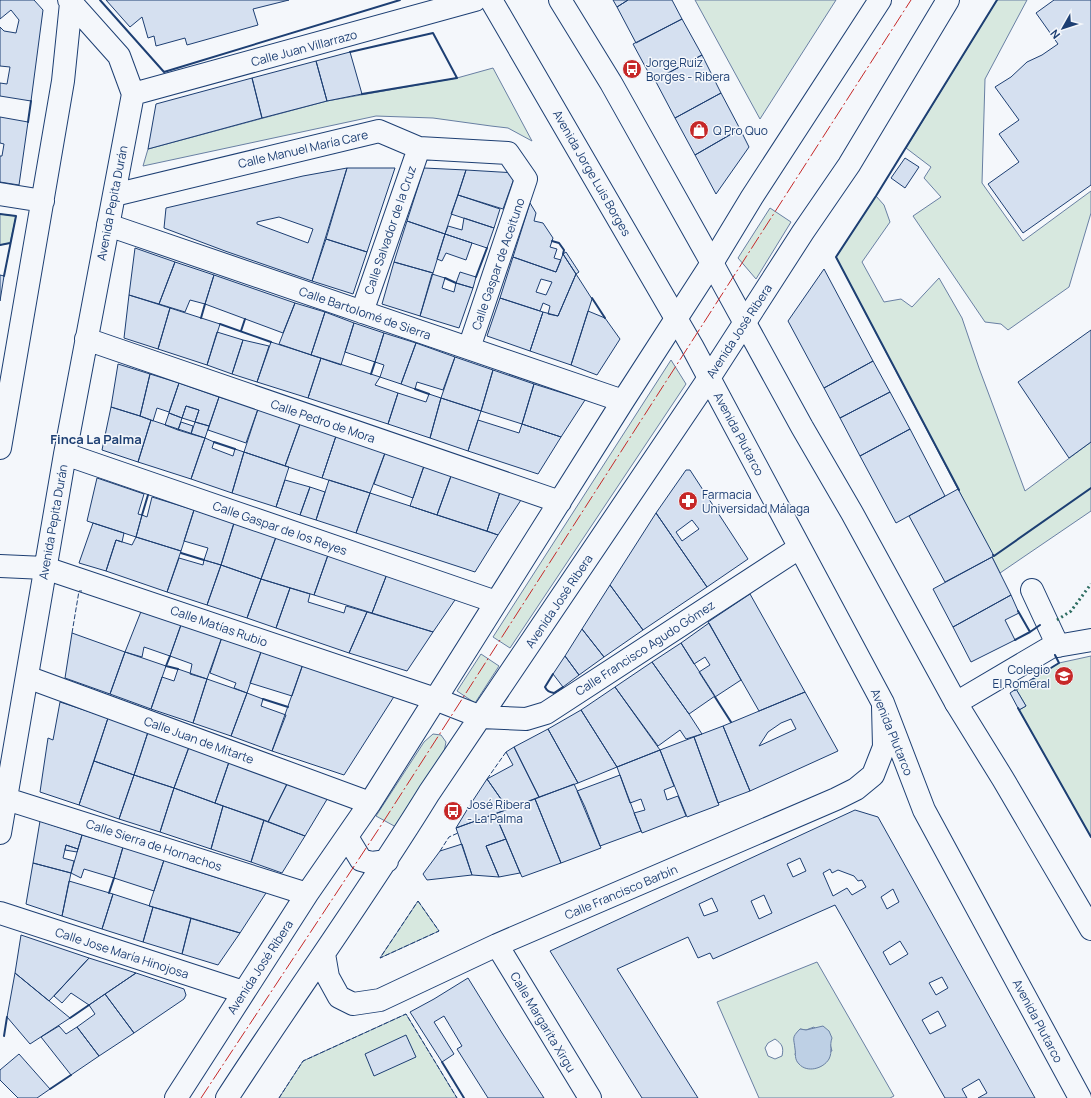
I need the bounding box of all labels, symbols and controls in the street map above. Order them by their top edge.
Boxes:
north arrow [1043,8,1083,48]
street label: Calle Juan Villarrazo [249,26,359,70]
text: N [1046,27,1063,42]
place label: Jorge Ruiz Borges - Ribera [646,54,730,85]
bus stop icon: Jorge Ruiz Borges - Ribera [621,58,643,80]
street label: Avenida Jorge Luis Borges [549,107,635,239]
shop icon: Q Pro Quo [688,119,710,141]
place label: Q Pro Quo [713,122,768,139]
street label: Calle Manuel María Care [236,126,370,172]
street label: Avenida Pepita Durán [93,144,131,262]
street label: Calle Salvador de la Cruz [360,163,420,297]
street label: Calle Gaspar de Aceituno [467,196,529,332]
street label: Avenida José Ribera [702,280,776,382]
street label: Calle Bartolomé de Sierra [297,282,433,344]
street label: Avenida Plutarco [710,389,768,479]
street label: Calle Pedro de Mora [268,395,378,447]
district label: Finca La Palma [50,430,142,448]
street label: Avenida Pepita Durán [34,463,72,581]
place label: Farmacia Universidad Málaga [702,486,810,517]
pharmacy icon: Farmacia Universidad Málaga [677,490,699,512]
street label: Calle Gaspar de los Reyes [211,497,349,559]
street label: Avenida José Ribera [521,551,597,651]
street label: Calle Francisco Agudo Gómez [572,596,718,700]
street label: Calle Matías Rubio [168,601,270,651]
place label: Colegio El Romeral [993,661,1050,692]
school or university icon: Colegio El Romeral [1053,665,1075,687]
street label: Avenida Plutarco [867,686,917,778]
street label: Calle Juan de Mitarte [142,712,256,768]
place label: José Ribera - La Palma [467,796,531,827]
bus stop icon: José Ribera - La Palma [442,800,464,822]
street label: Calle Sierra de Hornachos [84,815,224,875]
street label: Calle Francisco Barbín [562,861,680,923]
street label: Avenida José Ribera [223,916,297,1018]
street label: Calle Jose María Hinojosa [53,923,191,983]
street label: Calle Margarita Xirgu [506,969,580,1075]
street label: Avenida Plutarco [1009,976,1067,1066]

